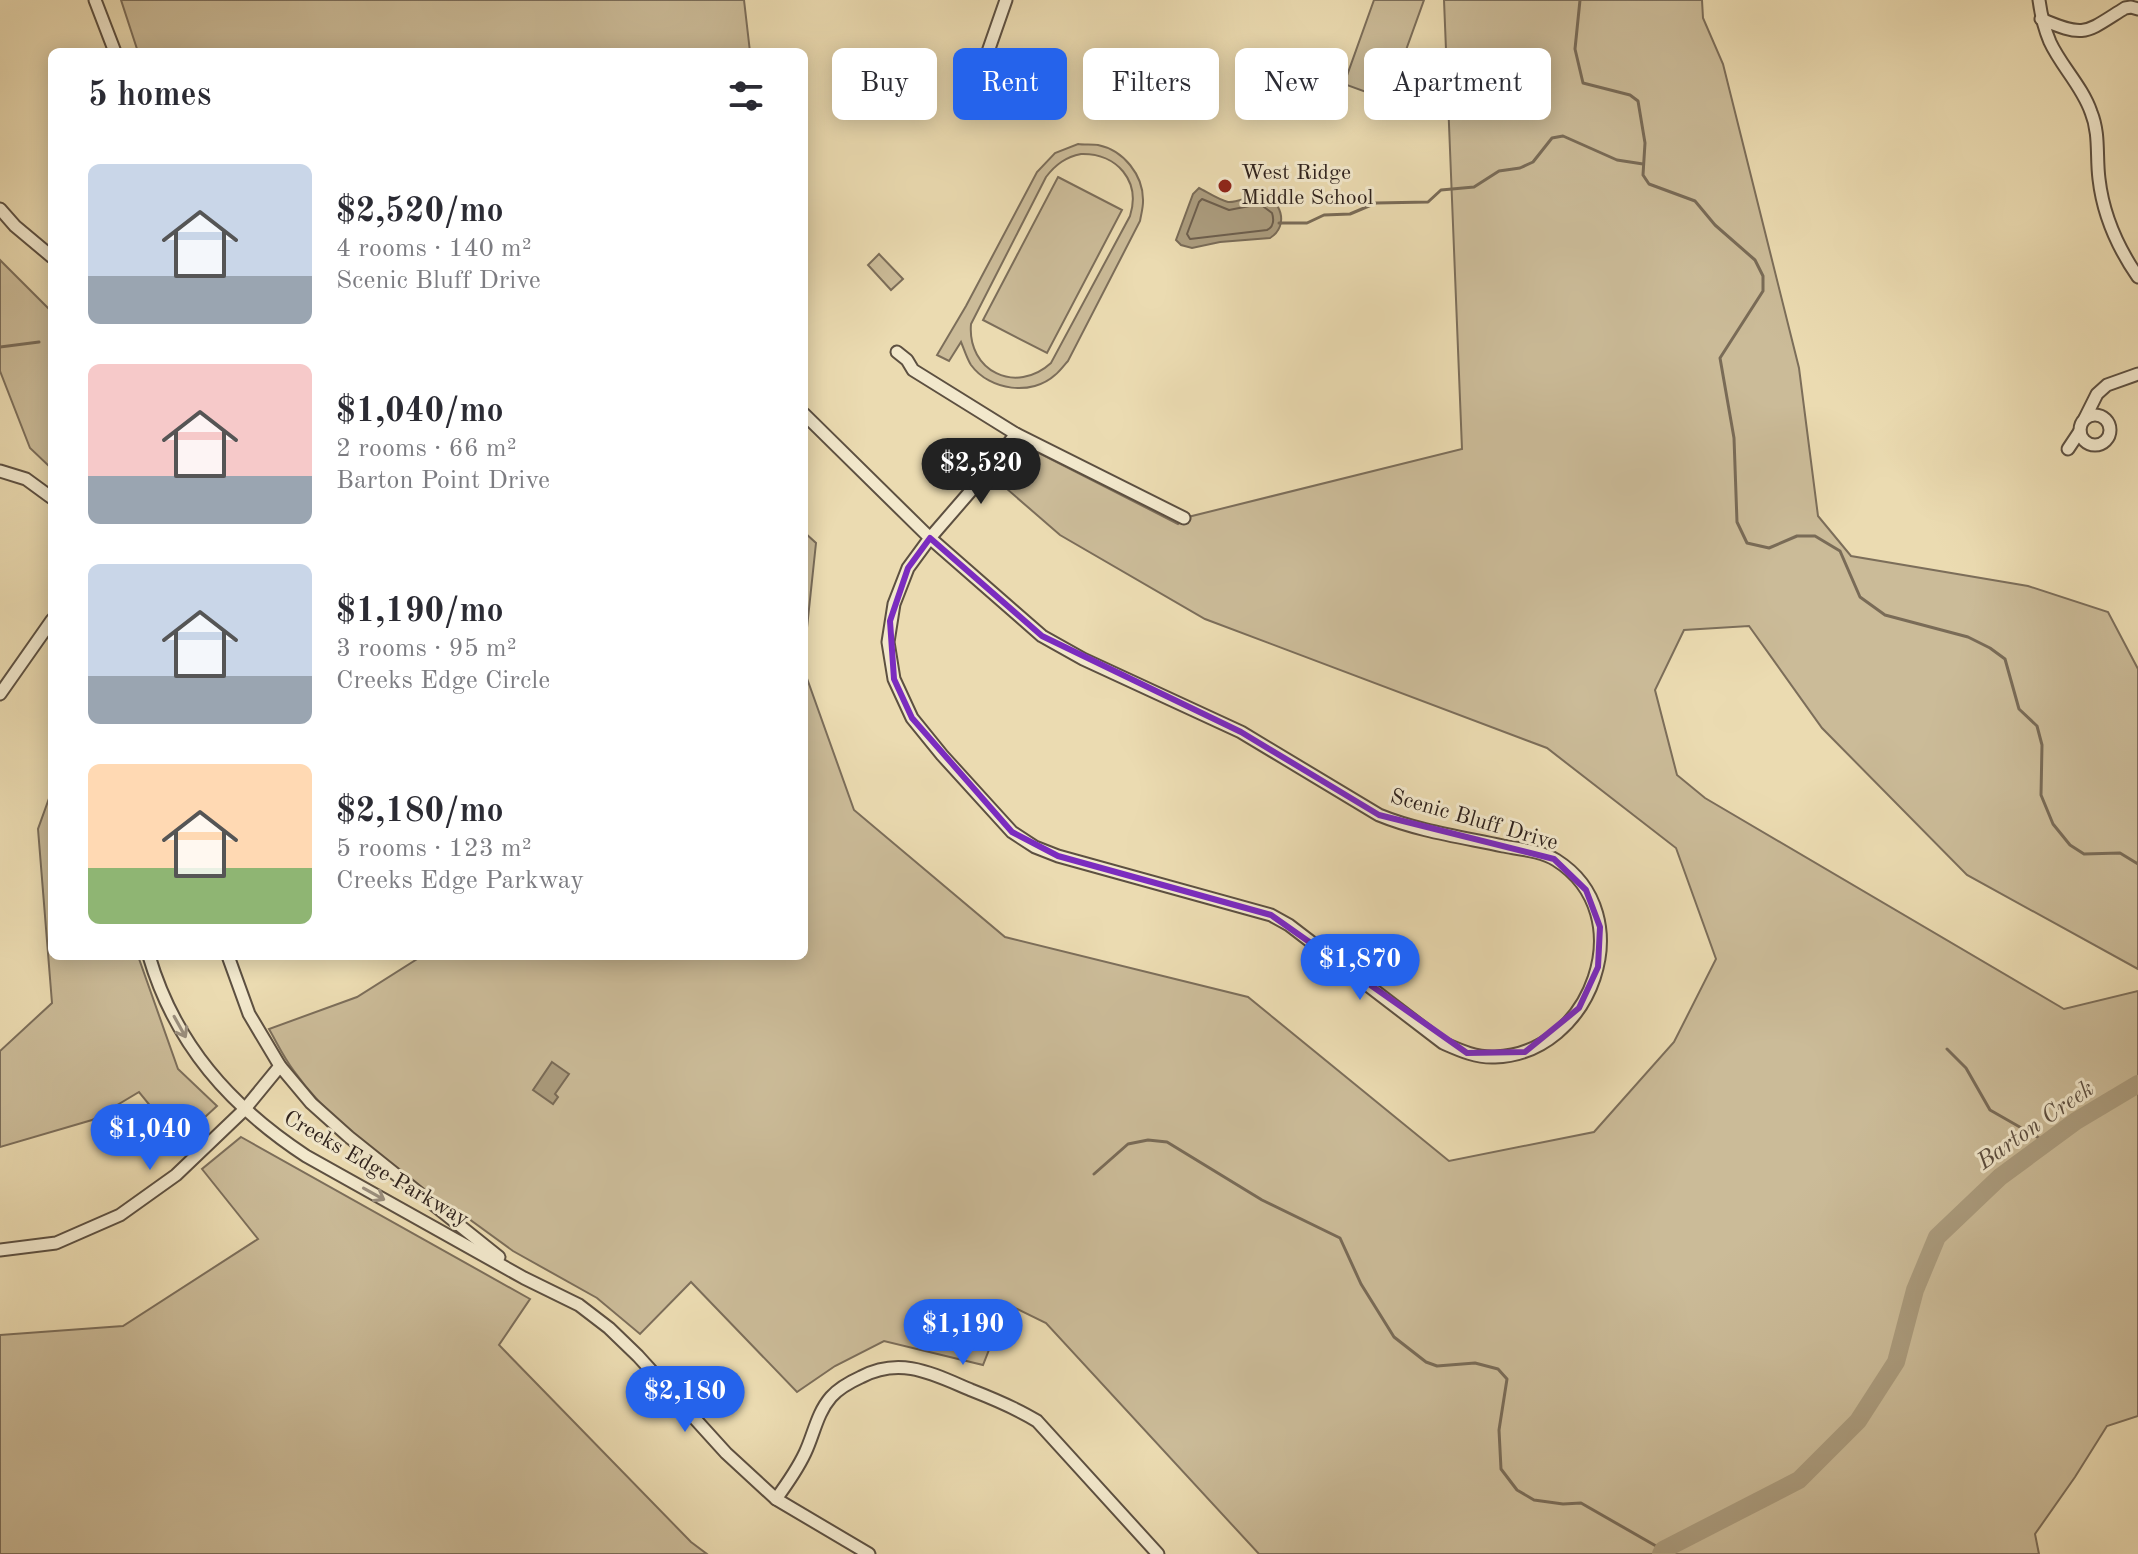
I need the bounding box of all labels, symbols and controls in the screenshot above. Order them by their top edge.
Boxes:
chip: Buy [832,48,937,120]
chip: Rent [953,48,1067,120]
chip: Filters [1083,48,1219,120]
chip: New [1235,48,1348,120]
chip: Apartment [1364,48,1551,120]
icon: filters [724,74,768,118]
text: 5 homes [88,79,211,113]
place label: West Ridge Middle School [1241,162,1374,209]
marker: West Ridge Middle School [1216,177,1234,195]
text: $2,520/mo [336,195,504,229]
icon: home [152,196,248,292]
text: 4 rooms · 140 m² [336,236,532,262]
text: Scenic Bluff Drive [336,268,541,294]
text: $1,040/mo [336,395,504,429]
icon: home [152,396,248,492]
text: 2 rooms · 66 m² [336,436,517,462]
pin: $2,520 [916,438,1046,506]
text: $2,520 [940,451,1022,477]
text: Barton Point Drive [336,468,550,494]
text: $1,190/mo [336,595,504,629]
icon: home [152,596,248,692]
text: 3 rooms · 95 m² [336,636,517,662]
text: Creeks Edge Circle [336,668,550,694]
street label: Scenic Bluff Drive [1388,786,1560,854]
text: $2,180/mo [336,795,504,829]
icon: home [152,796,248,892]
text: 5 rooms · 123 m² [336,836,532,862]
text: Creeks Edge Parkway [336,868,584,894]
pin: $1,870 [1295,934,1425,1002]
text: $1,870 [1319,947,1401,973]
one-way arrow [172,1015,188,1039]
water label: Barton Creek [1972,1077,2099,1176]
pin: $1,040 [85,1104,215,1172]
street label: Creeks Edge Parkway [280,1107,473,1231]
text: $1,040 [109,1117,191,1143]
one-way arrow [362,1186,385,1202]
pin: $1,190 [898,1299,1028,1367]
text: $1,190 [922,1312,1004,1338]
pin: $2,180 [620,1366,750,1434]
text: $2,180 [644,1379,726,1405]

